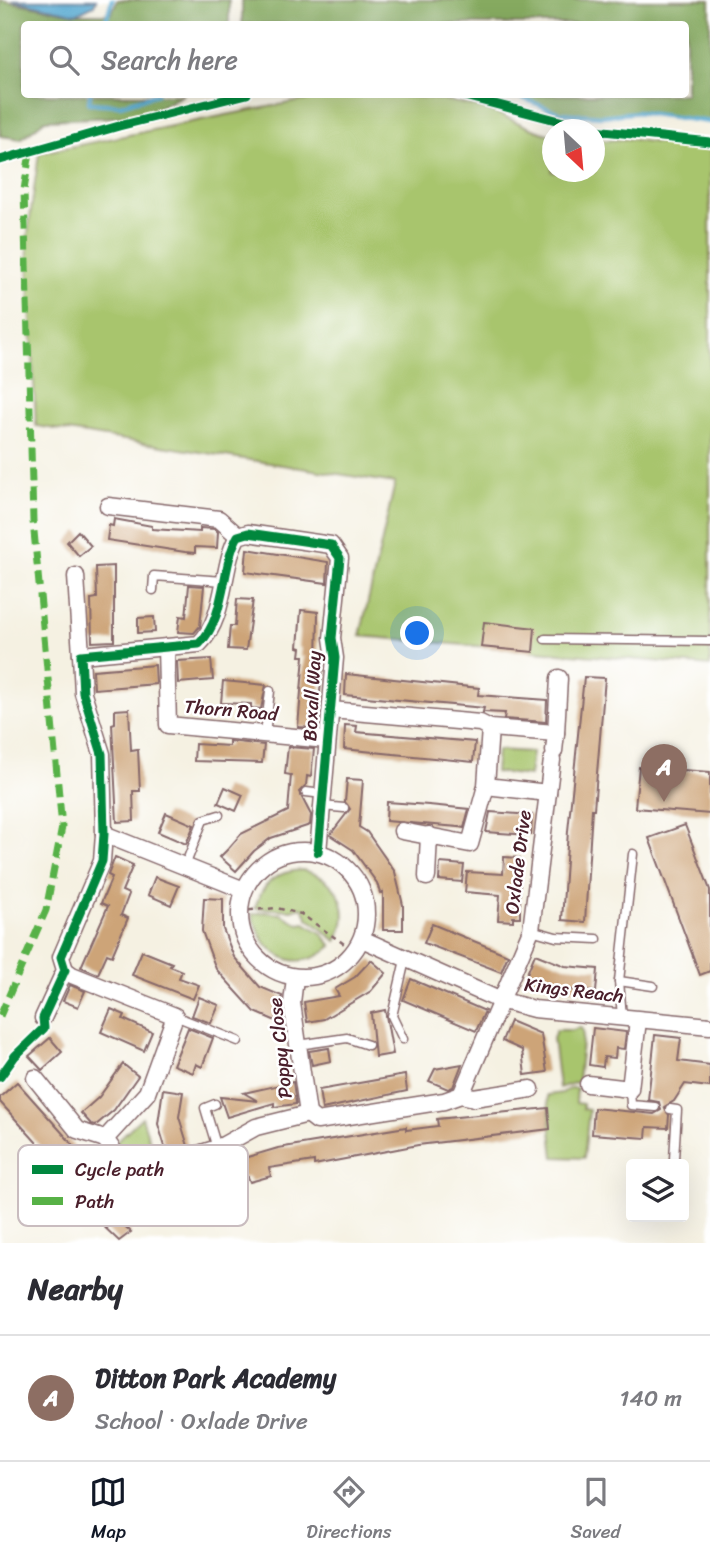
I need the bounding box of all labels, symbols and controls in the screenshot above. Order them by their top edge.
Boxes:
search box [21,21,689,98]
text: Search here [101,37,238,83]
icon: search [45,41,83,79]
north arrow [542,119,605,182]
your location [400,616,434,650]
street label: Boxall Way [293,650,331,742]
street label: Thorn Road [183,689,281,731]
pin: A [641,744,687,802]
street label: Oxlade Drive [495,808,541,916]
street label: Kings Reach [523,968,625,1012]
street label: Poppy Close [258,996,302,1100]
legend [18,1145,248,1226]
text: Cycle path [75,1153,164,1186]
map controls [626,1159,689,1222]
button: layers [626,1159,689,1222]
text: Path [75,1185,114,1218]
text: Nearby [28,1262,123,1316]
text: Ditton Park Academy [95,1355,336,1401]
text: A [43,1378,59,1419]
text: 140 m [620,1378,682,1419]
text: School · Oxlade Drive [95,1401,308,1442]
tab: Map [89,1473,127,1548]
tab: Directions [306,1473,392,1548]
tab: Saved [570,1473,621,1548]

